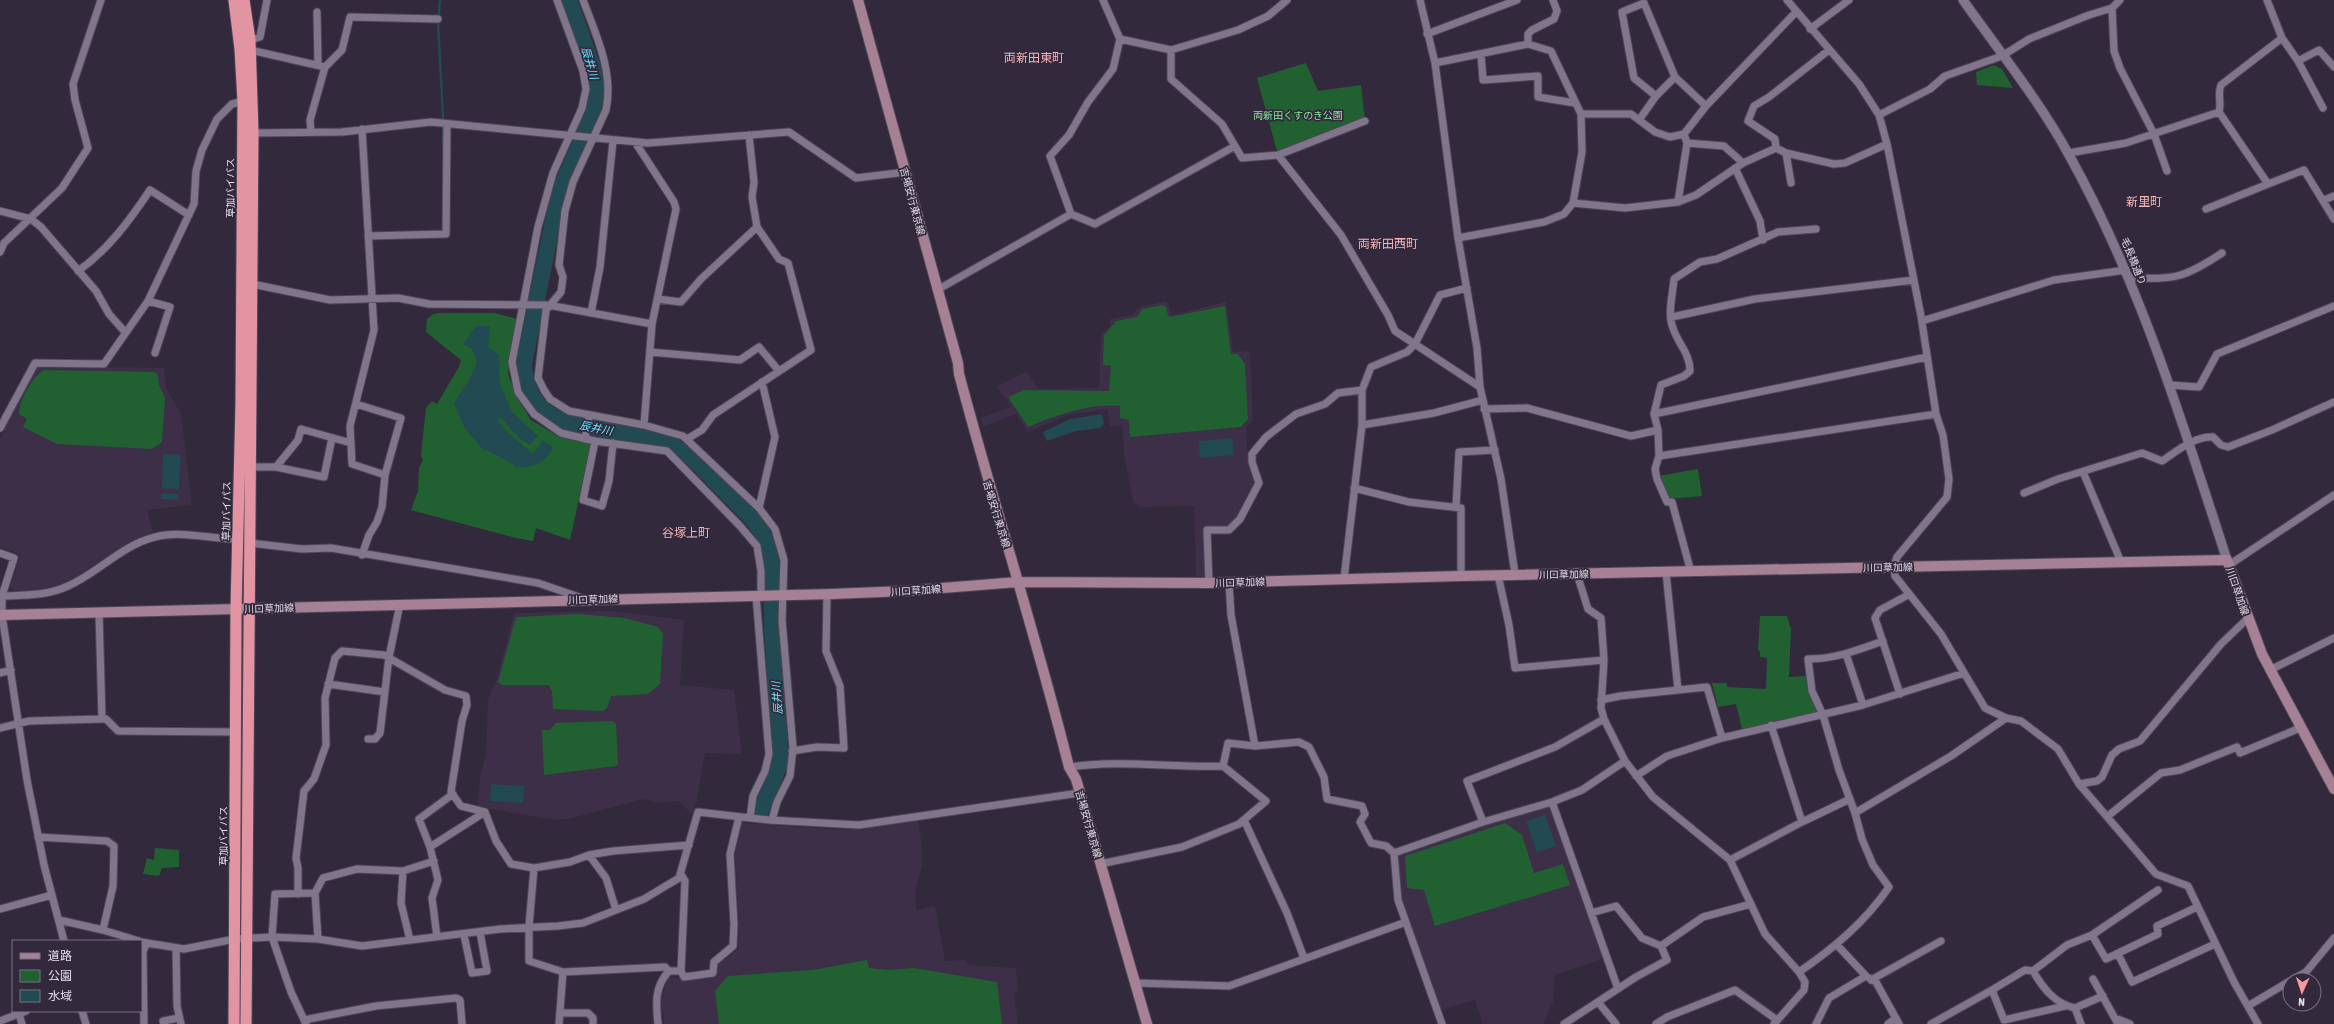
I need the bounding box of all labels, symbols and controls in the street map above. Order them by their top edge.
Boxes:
water label: 辰井川 [580,45,601,81]
district label: 両新田東町 [1004,51,1064,65]
park label: 両新田くすのき公園 [1253,110,1343,121]
street label: 草加バイパス [225,158,236,218]
street label: 吉場安行東京線 [898,166,927,236]
district label: 新里町 [2126,195,2162,209]
street label: 毛長橋通り [2119,236,2148,286]
district label: 両新田西町 [1358,237,1418,251]
water label: 辰井川 [579,419,614,437]
street label: 吉場安行東京線 [981,479,1012,549]
street label: 草加バイパス [220,481,233,541]
district label: 谷塚上町 [662,526,710,540]
street label: 川口草加線 [1863,562,1913,573]
street label: 川口草加線 [2224,566,2251,617]
street label: 川口草加線 [1539,569,1589,580]
street label: 川口草加線 [1215,576,1265,589]
street label: 川口草加線 [891,583,941,598]
street label: 川口草加線 [568,593,618,606]
street label: 川口草加線 [244,602,294,615]
water label: 辰井川 [770,680,784,715]
street label: 吉場安行東京線 [1074,789,1103,859]
street label: 草加バイパス [218,806,229,866]
legend [12,940,142,1012]
text: 道路 [48,949,72,963]
text: 公園 [48,969,72,983]
north arrow [2282,972,2322,1012]
text: 水域 [48,989,72,1003]
text: N [2298,996,2305,1008]

